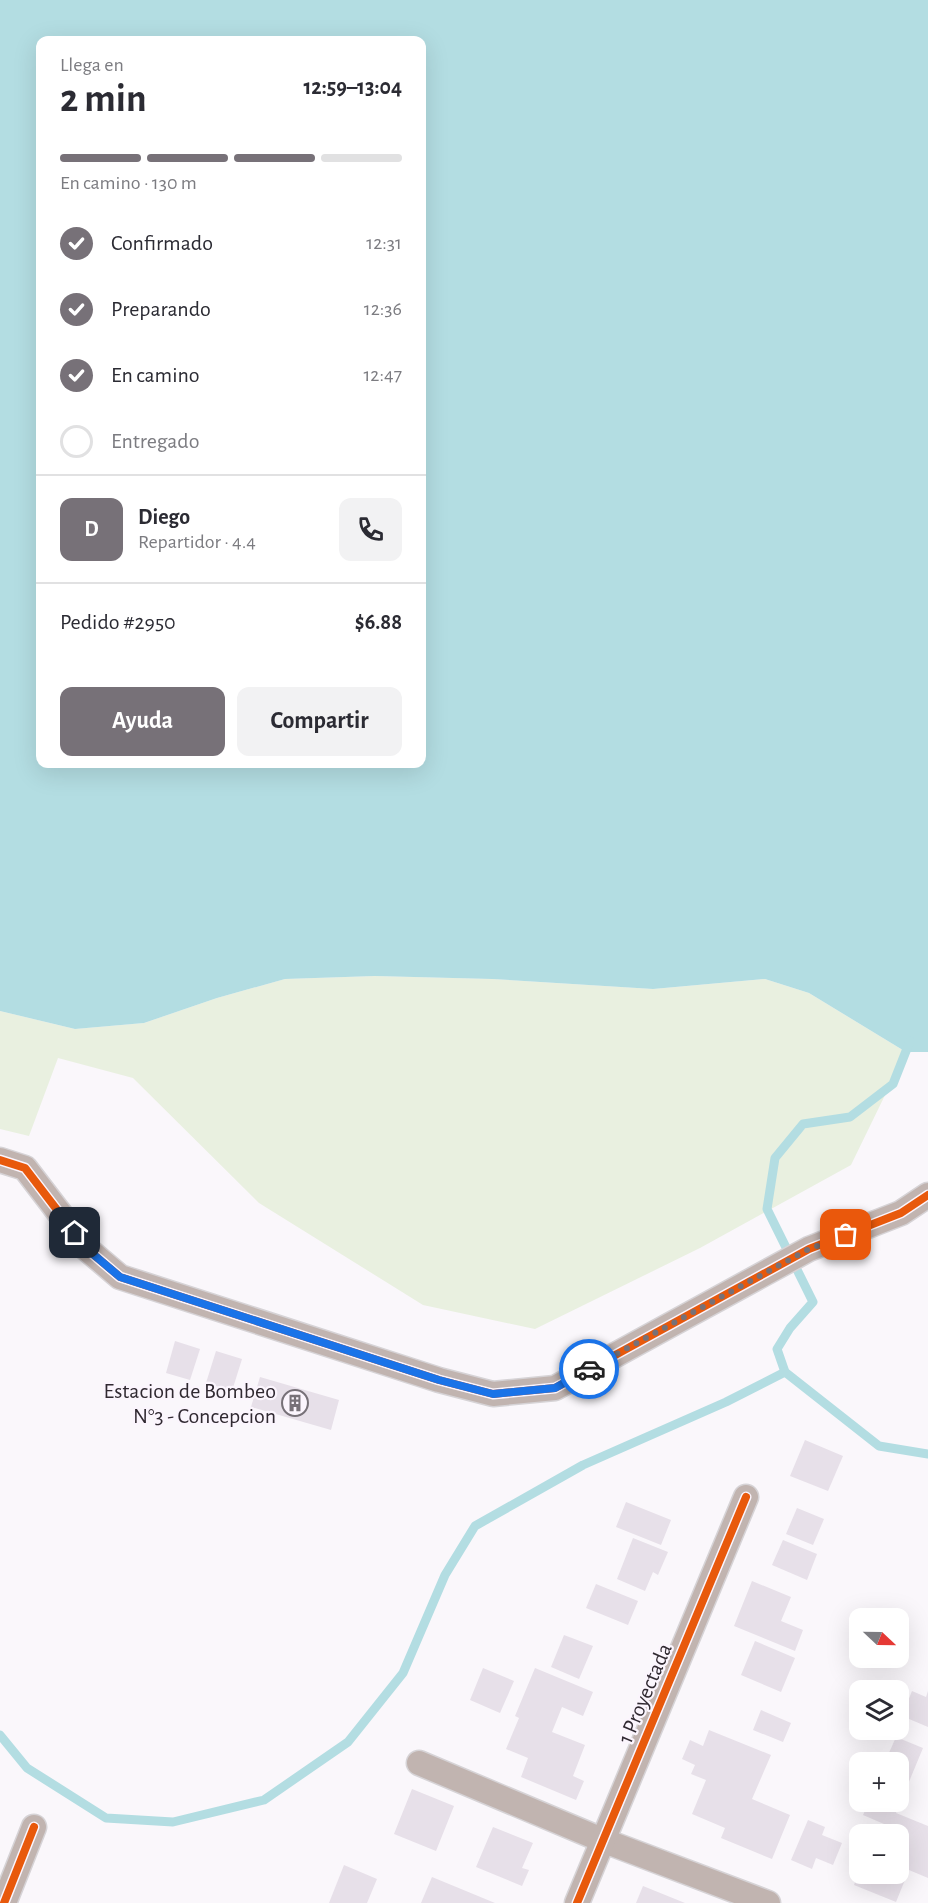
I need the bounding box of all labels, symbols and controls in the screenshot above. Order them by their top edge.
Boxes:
text: Llega en [60,55,124,75]
text: 12:59–13:04 [303,76,402,98]
text: 2 min [60,80,147,119]
text: En camino · 130 m [60,173,197,193]
icon: check [60,227,93,260]
text: Confirmado [111,232,213,254]
text: 12:31 [366,233,402,253]
icon: check [60,293,93,326]
text: Preparando [111,298,211,320]
text: 12:36 [364,299,402,319]
icon: check [60,359,93,392]
text: En camino [111,364,200,386]
text: 12:47 [363,365,402,385]
text: Entregado [111,430,200,452]
button: phone [339,498,402,561]
text: Diego [138,506,190,528]
text: D [84,518,99,540]
text: Repartidor · 4.4 [138,532,256,552]
text: Pedido #2950 [60,611,176,633]
text: $6.88 [355,611,402,633]
button: Ayuda [60,687,225,756]
button: Compartir [237,687,402,756]
pin [49,1207,100,1258]
pin [820,1209,871,1260]
icon: home [58,1216,91,1249]
icon: bag [829,1218,862,1251]
courier [559,1339,619,1399]
icon: car [573,1353,606,1386]
place label: Estacion de Bombeo N°3 - Concepcion [104,1380,276,1427]
building icon: Estacion de Bombeo N°3 - Concepcion [280,1388,310,1418]
north arrow [849,1608,909,1668]
map controls [849,1608,909,1884]
street label: 1 Proyectada [614,1640,676,1747]
button: layers [849,1680,909,1740]
button: + [849,1752,909,1812]
button: − [849,1824,909,1884]

